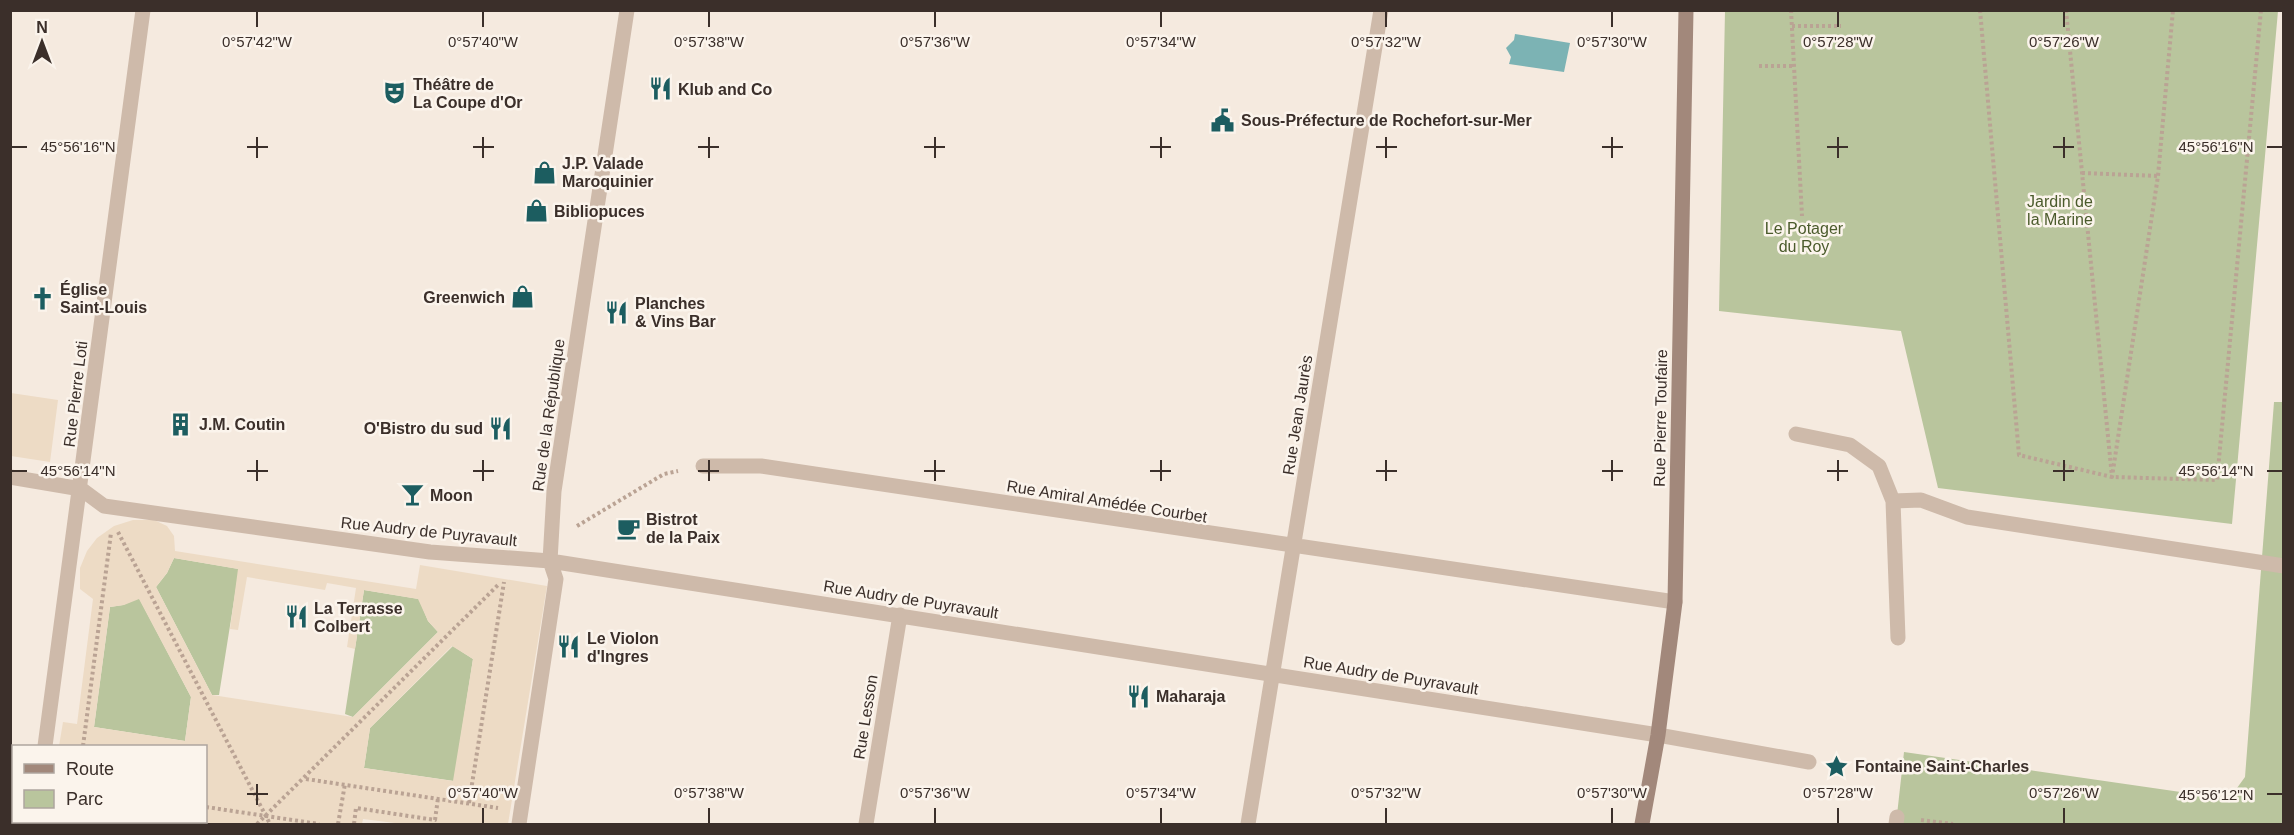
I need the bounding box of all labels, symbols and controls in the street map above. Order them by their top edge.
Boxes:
north arrow [12,12,72,72]
text: N [36,19,48,36]
text: 0°57'42"W [222,33,293,50]
text: 0°57'40"W [448,33,519,50]
text: 0°57'38"W [674,33,745,50]
text: 0°57'36"W [900,33,971,50]
text: 0°57'34"W [1126,33,1197,50]
text: 0°57'32"W [1351,33,1422,50]
text: 0°57'30"W [1577,33,1648,50]
text: 0°57'28"W [1803,33,1874,50]
text: 0°57'26"W [2029,33,2100,50]
place label: Théâtre de La Coupe d'Or [413,76,523,111]
restaurant icon: Klub and Co [647,76,673,102]
theatre icon: Théâtre de La Coupe d'Or [382,80,408,106]
place label: Klub and Co [678,81,772,98]
public building icon: Sous-Préfecture de Rochefort-sur-Mer [1210,107,1236,133]
place label: Sous-Préfecture de Rochefort-sur-Mer [1241,112,1532,129]
text: 45°56'16"N [40,138,116,155]
text: 45°56'16"N [2178,138,2254,155]
place label: J.P. Valade Maroquinier [562,155,654,190]
shop icon: J.P. Valade Maroquinier [531,159,557,185]
park label: Jardin de la Marine [2027,193,2093,228]
shop icon: Bibliopuces [523,198,549,224]
place label: Bibliopuces [554,203,645,220]
park label: Le Potager du Roy [1765,220,1844,255]
place label: Église Saint-Louis [60,280,147,316]
shop icon: Greenwich [510,284,536,310]
church icon: Église Saint-Louis [29,285,55,311]
place label: Greenwich [423,289,505,306]
place label: Planches & Vins Bar [635,295,716,330]
restaurant icon: Planches & Vins Bar [604,299,630,325]
street label: Rue de la République [529,338,568,492]
street label: Rue Pierre Loti [61,340,90,448]
street label: Rue Pierre Toufaire [1651,349,1670,487]
street label: Rue Jean Jaurès [1280,354,1315,476]
building icon: J.M. Coutin [168,411,194,437]
restaurant icon: O'Bistro du sud [488,415,514,441]
place label: J.M. Coutin [199,416,285,433]
place label: O'Bistro du sud [364,420,483,437]
text: 45°56'14"N [40,462,116,479]
text: 45°56'14"N [2178,462,2254,479]
street label: Rue Amiral Amédée Courbet [1005,477,1209,526]
bar icon: Moon [399,482,425,508]
place label: Moon [430,487,473,504]
place label: Bistrot de la Paix [646,511,720,546]
street label: Rue Audry de Puyravault [340,514,518,549]
cafe icon: Bistrot de la Paix [615,515,641,541]
street label: Rue Audry de Puyravault [822,577,1000,622]
place label: La Terrasse Colbert [314,600,403,635]
restaurant icon: La Terrasse Colbert [283,604,309,630]
place label: Le Violon d'Ingres [587,630,659,665]
restaurant icon: Le Violon d'Ingres [556,634,582,660]
street label: Rue Audry de Puyravault [1302,653,1480,698]
street label: Rue Lesson [850,674,881,761]
restaurant icon: Maharaja [1125,683,1151,709]
place label: Maharaja [1156,688,1225,705]
legend [12,745,207,823]
place icon: Fontaine Saint-Charles [1824,753,1850,779]
place label: Fontaine Saint-Charles [1855,758,2029,775]
text: Route [66,759,114,779]
text: 0°57'40"W [448,784,519,801]
text: 0°57'38"W [674,784,745,801]
text: 0°57'36"W [900,784,971,801]
text: 0°57'34"W [1126,784,1197,801]
text: 0°57'32"W [1351,784,1422,801]
text: 0°57'30"W [1577,784,1648,801]
text: 0°57'28"W [1803,784,1874,801]
text: 0°57'26"W [2029,784,2100,801]
text: 45°56'12"N [2178,786,2254,803]
text: Parc [66,789,103,809]

